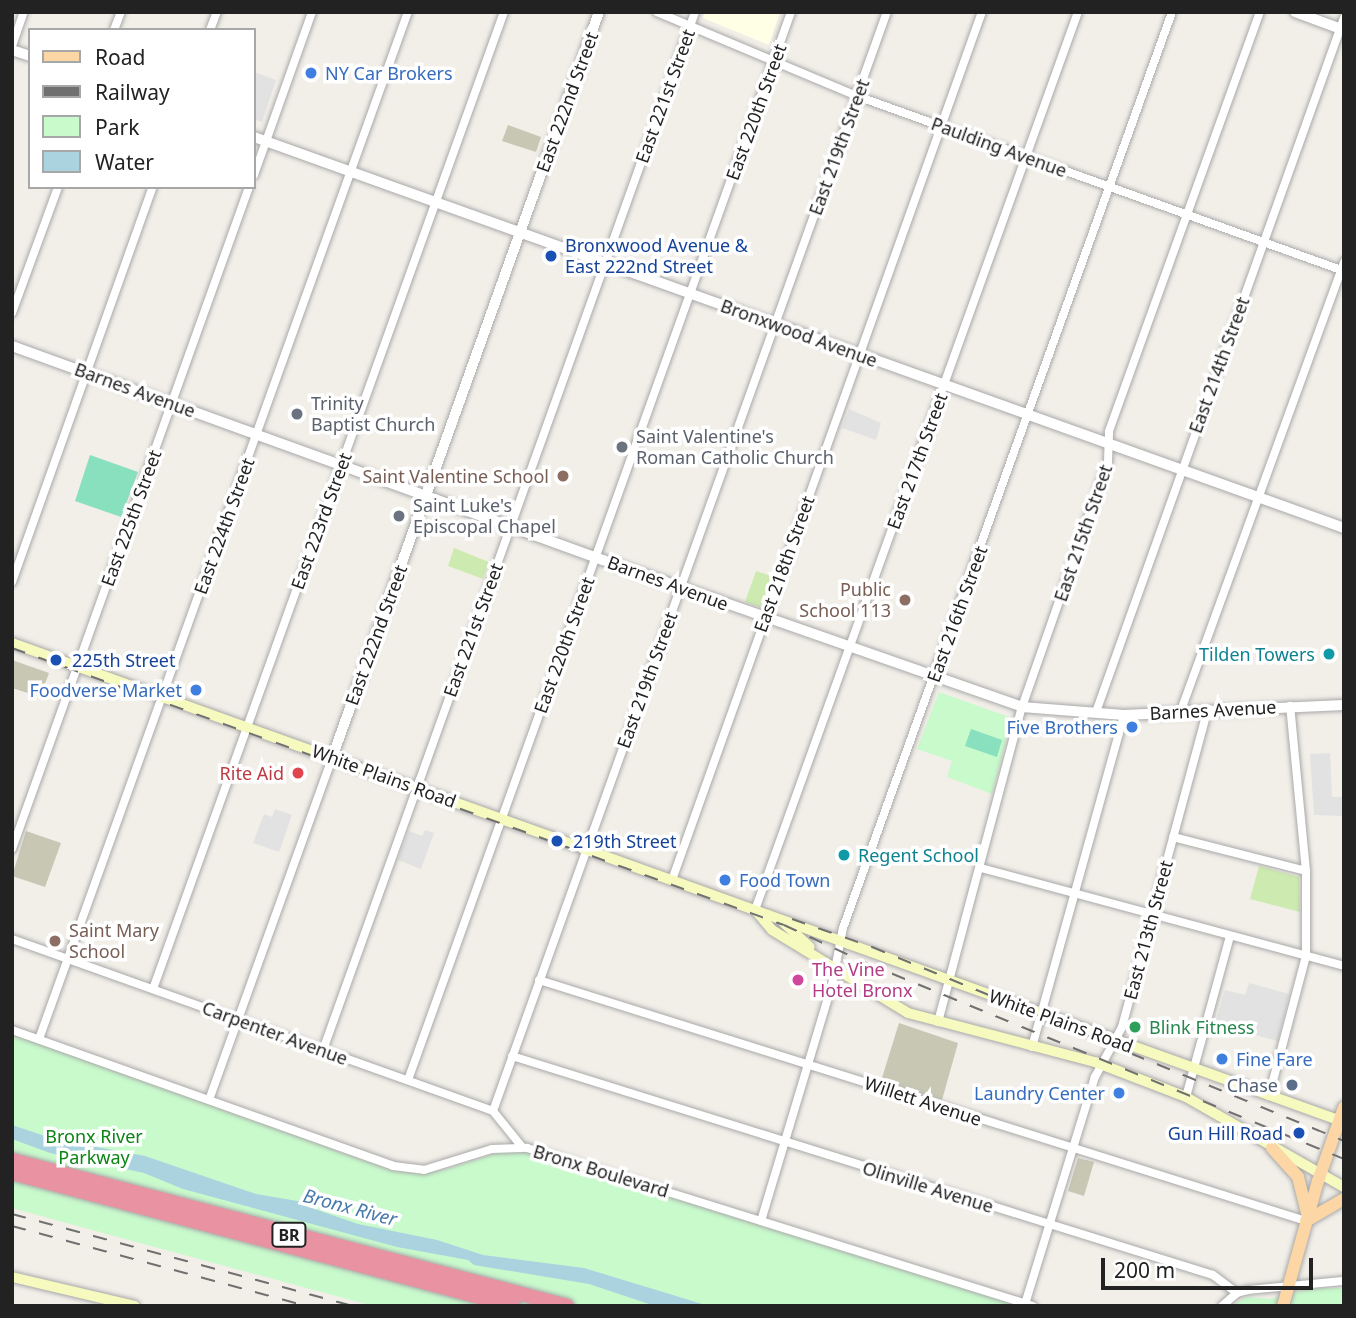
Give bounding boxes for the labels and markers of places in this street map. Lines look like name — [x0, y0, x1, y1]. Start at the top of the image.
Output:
place label: NY Car Brokers — [325, 62, 453, 84]
marker: NY Car Brokers — [303, 65, 319, 81]
place label: Bronxwood Avenue & East 222nd Street — [565, 235, 748, 278]
marker: Bronxwood Avenue & East 222nd Street — [543, 248, 559, 264]
place label: Trinity Baptist Church — [311, 393, 435, 436]
marker: Trinity Baptist Church — [289, 406, 305, 422]
place label: Saint Valentine's Roman Catholic Church — [636, 426, 834, 468]
marker: Saint Valentine's Roman Catholic Church — [614, 439, 630, 455]
place label: Saint Valentine School — [362, 465, 549, 487]
marker: Saint Valentine School — [555, 468, 571, 484]
place label: Saint Luke's Episcopal Chapel — [413, 495, 556, 538]
marker: Saint Luke's Episcopal Chapel — [391, 508, 407, 524]
place label: Public School 113 — [799, 579, 891, 622]
marker: Public School 113 — [897, 592, 913, 608]
place label: Tilden Towers — [1199, 643, 1315, 665]
marker: Tilden Towers — [1321, 646, 1337, 662]
place label: 225th Street — [72, 649, 175, 671]
marker: 225th Street — [46, 650, 66, 670]
place label: Foodverse Market — [30, 679, 182, 701]
marker: Foodverse Market — [188, 682, 204, 698]
place label: Five Brothers — [1007, 716, 1118, 738]
marker: Five Brothers — [1124, 719, 1140, 735]
place label: Rite Aid — [220, 762, 284, 784]
marker: Rite Aid — [290, 765, 306, 781]
place label: 219th Street — [573, 830, 676, 852]
marker: 219th Street — [547, 831, 567, 851]
place label: Regent School — [858, 844, 979, 866]
marker: Regent School — [836, 847, 852, 863]
place label: Food Town — [739, 869, 830, 891]
marker: Food Town — [717, 872, 733, 888]
place label: Saint Mary School — [69, 920, 159, 962]
marker: Saint Mary School — [47, 933, 63, 949]
place label: The Vine Hotel Bronx — [812, 959, 913, 1002]
marker: The Vine Hotel Bronx — [790, 972, 806, 988]
place label: Blink Fitness — [1149, 1016, 1254, 1038]
marker: Blink Fitness — [1127, 1019, 1143, 1035]
place label: Fine Fare — [1236, 1048, 1313, 1070]
marker: Fine Fare — [1214, 1051, 1230, 1067]
place label: Chase — [1227, 1074, 1278, 1096]
marker: Chase — [1284, 1077, 1300, 1093]
place label: Laundry Center — [974, 1082, 1105, 1104]
marker: Laundry Center — [1111, 1085, 1127, 1101]
place label: Gun Hill Road — [1168, 1122, 1283, 1144]
marker: Gun Hill Road — [1289, 1123, 1309, 1143]

